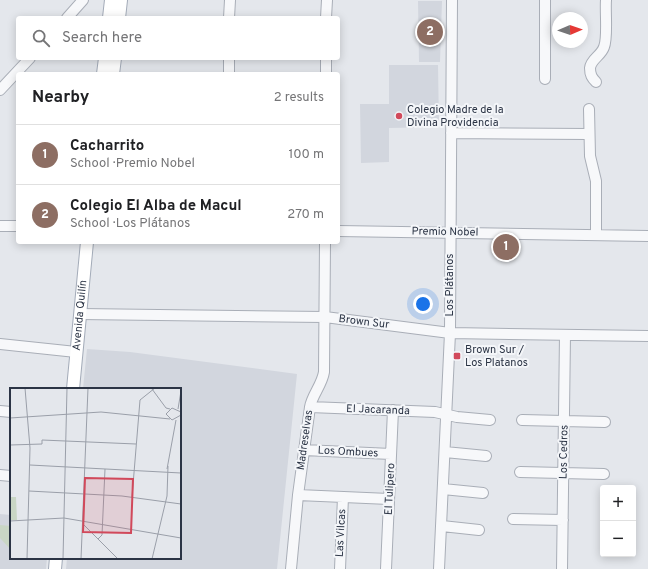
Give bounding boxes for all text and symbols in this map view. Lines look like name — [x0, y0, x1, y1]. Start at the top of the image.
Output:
north arrow — [552, 12, 588, 48]
search box — [16, 16, 340, 60]
pin: 2 — [417, 17, 443, 47]
icon: search — [30, 27, 52, 49]
text: Search here — [62, 29, 142, 48]
text: Nearby — [32, 87, 89, 109]
text: 2 results — [274, 90, 324, 106]
place label: Colegio Madre de la Divina Providencia — [407, 103, 504, 130]
marker: Colegio Madre de la Divina Providencia — [394, 111, 404, 121]
text: Cacharrito — [70, 137, 144, 156]
text: 1 — [42, 147, 48, 163]
text: 100 m — [288, 147, 324, 163]
text: School · Premio Nobel — [70, 156, 195, 172]
text: Colegio El Alba de Macul — [70, 197, 242, 216]
text: 2 — [41, 207, 49, 223]
text: 270 m — [287, 207, 324, 223]
text: School · Los Plátanos — [70, 216, 190, 232]
street label: Premio Nobel — [411, 224, 479, 240]
pin: 1 — [493, 232, 519, 262]
street label: Los Plátanos — [443, 253, 457, 317]
street label: Avenida Quilín — [70, 279, 90, 351]
your location — [413, 294, 433, 314]
street label: Brown Sur — [338, 312, 391, 332]
place label: Brown Sur / Los Platanos — [465, 343, 528, 370]
marker: Brown Sur / Los Platanos — [452, 351, 462, 361]
inset map — [10, 388, 181, 559]
street label: El Jacaranda — [346, 402, 410, 418]
street label: Madreselvas — [294, 409, 316, 471]
street label: Los Cedros — [557, 425, 571, 479]
street label: Los Ombues — [317, 443, 379, 461]
street label: El Tulipero — [382, 463, 398, 515]
map controls — [600, 485, 636, 557]
button: + — [600, 485, 636, 521]
street label: Las Vilcas — [333, 508, 349, 558]
button: − — [600, 521, 636, 557]

